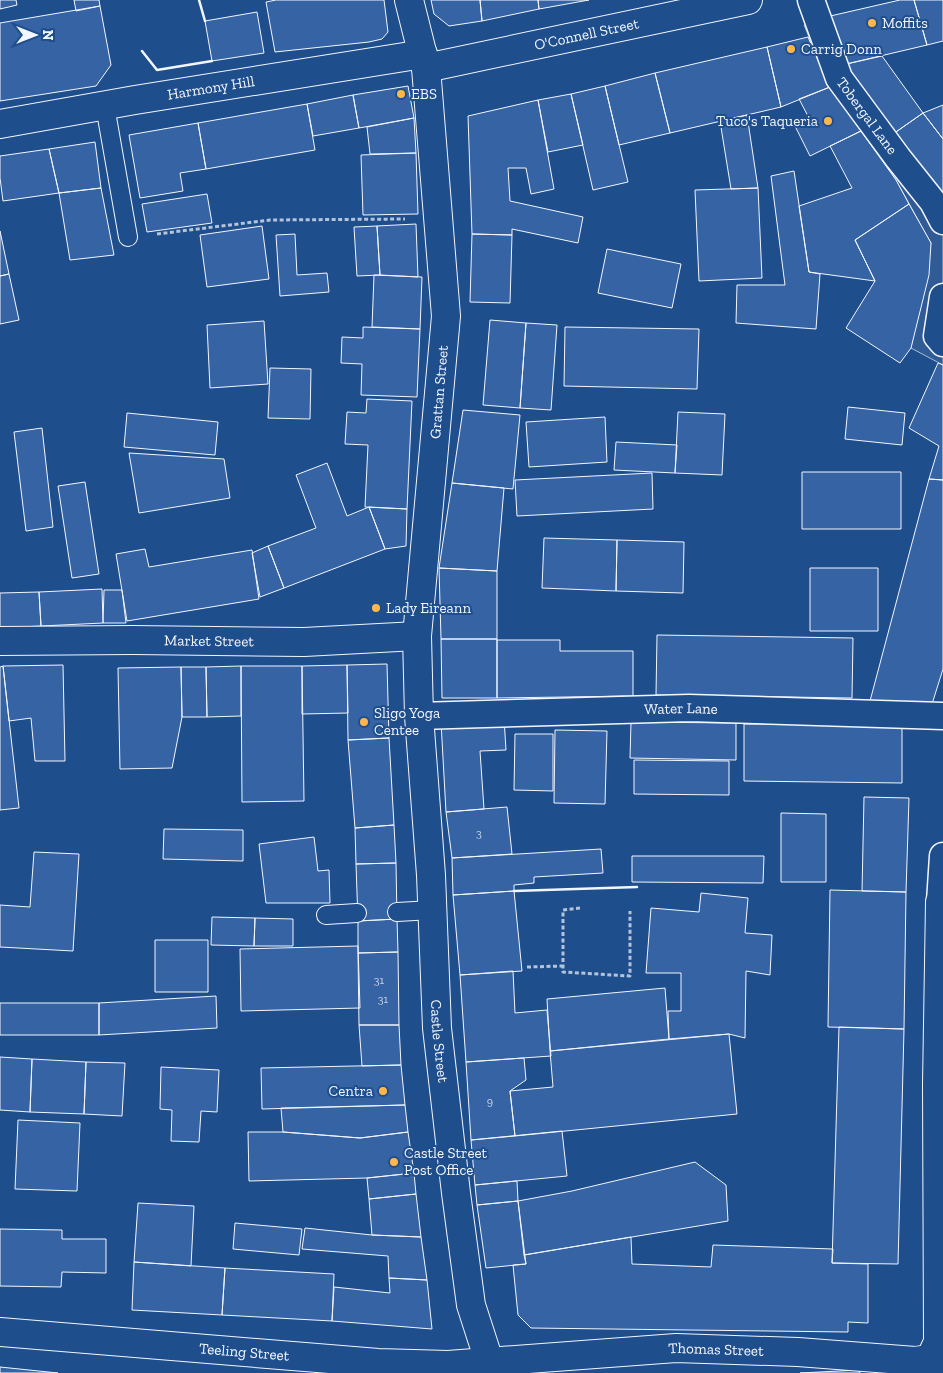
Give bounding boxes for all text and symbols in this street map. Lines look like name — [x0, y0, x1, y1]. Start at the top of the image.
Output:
north arrow — [10, 10, 60, 60]
street label: O'Connell Street — [533, 14, 641, 54]
place label: Moffits — [882, 14, 928, 32]
marker: Moffits — [866, 17, 878, 29]
text: N — [39, 30, 56, 41]
place label: Carrig Donn — [801, 40, 882, 58]
marker: Carrig Donn — [785, 43, 797, 55]
street label: Harmony Hill — [166, 72, 256, 104]
street label: Tobergal Lane — [833, 74, 901, 158]
place label: EBS — [411, 85, 437, 103]
marker: EBS — [395, 88, 407, 100]
place label: Tuco's Taqueria — [716, 112, 818, 130]
marker: Tuco's Taqueria — [822, 115, 834, 127]
street label: Grattan Street — [426, 344, 452, 440]
place label: Lady Eireann — [386, 599, 471, 617]
marker: Lady Eireann — [370, 602, 382, 614]
street label: Market Street — [164, 631, 254, 650]
street label: Water Lane — [644, 699, 718, 718]
place label: Sligo Yoga Centee — [374, 704, 440, 739]
marker: Sligo Yoga Centee — [358, 716, 370, 728]
house number: 3 — [476, 826, 482, 840]
house number: 31 — [374, 973, 385, 987]
house number: 31 — [378, 992, 389, 1006]
street label: Castle Street — [427, 999, 452, 1084]
place label: Centra — [329, 1082, 373, 1100]
marker: Centra — [377, 1085, 389, 1097]
house number: 9 — [487, 1094, 493, 1108]
place label: Castle Street Post Office — [404, 1144, 487, 1179]
marker: Castle Street Post Office — [388, 1156, 400, 1168]
street label: Teeling Street — [198, 1339, 290, 1365]
street label: Thomas Street — [668, 1339, 764, 1360]

